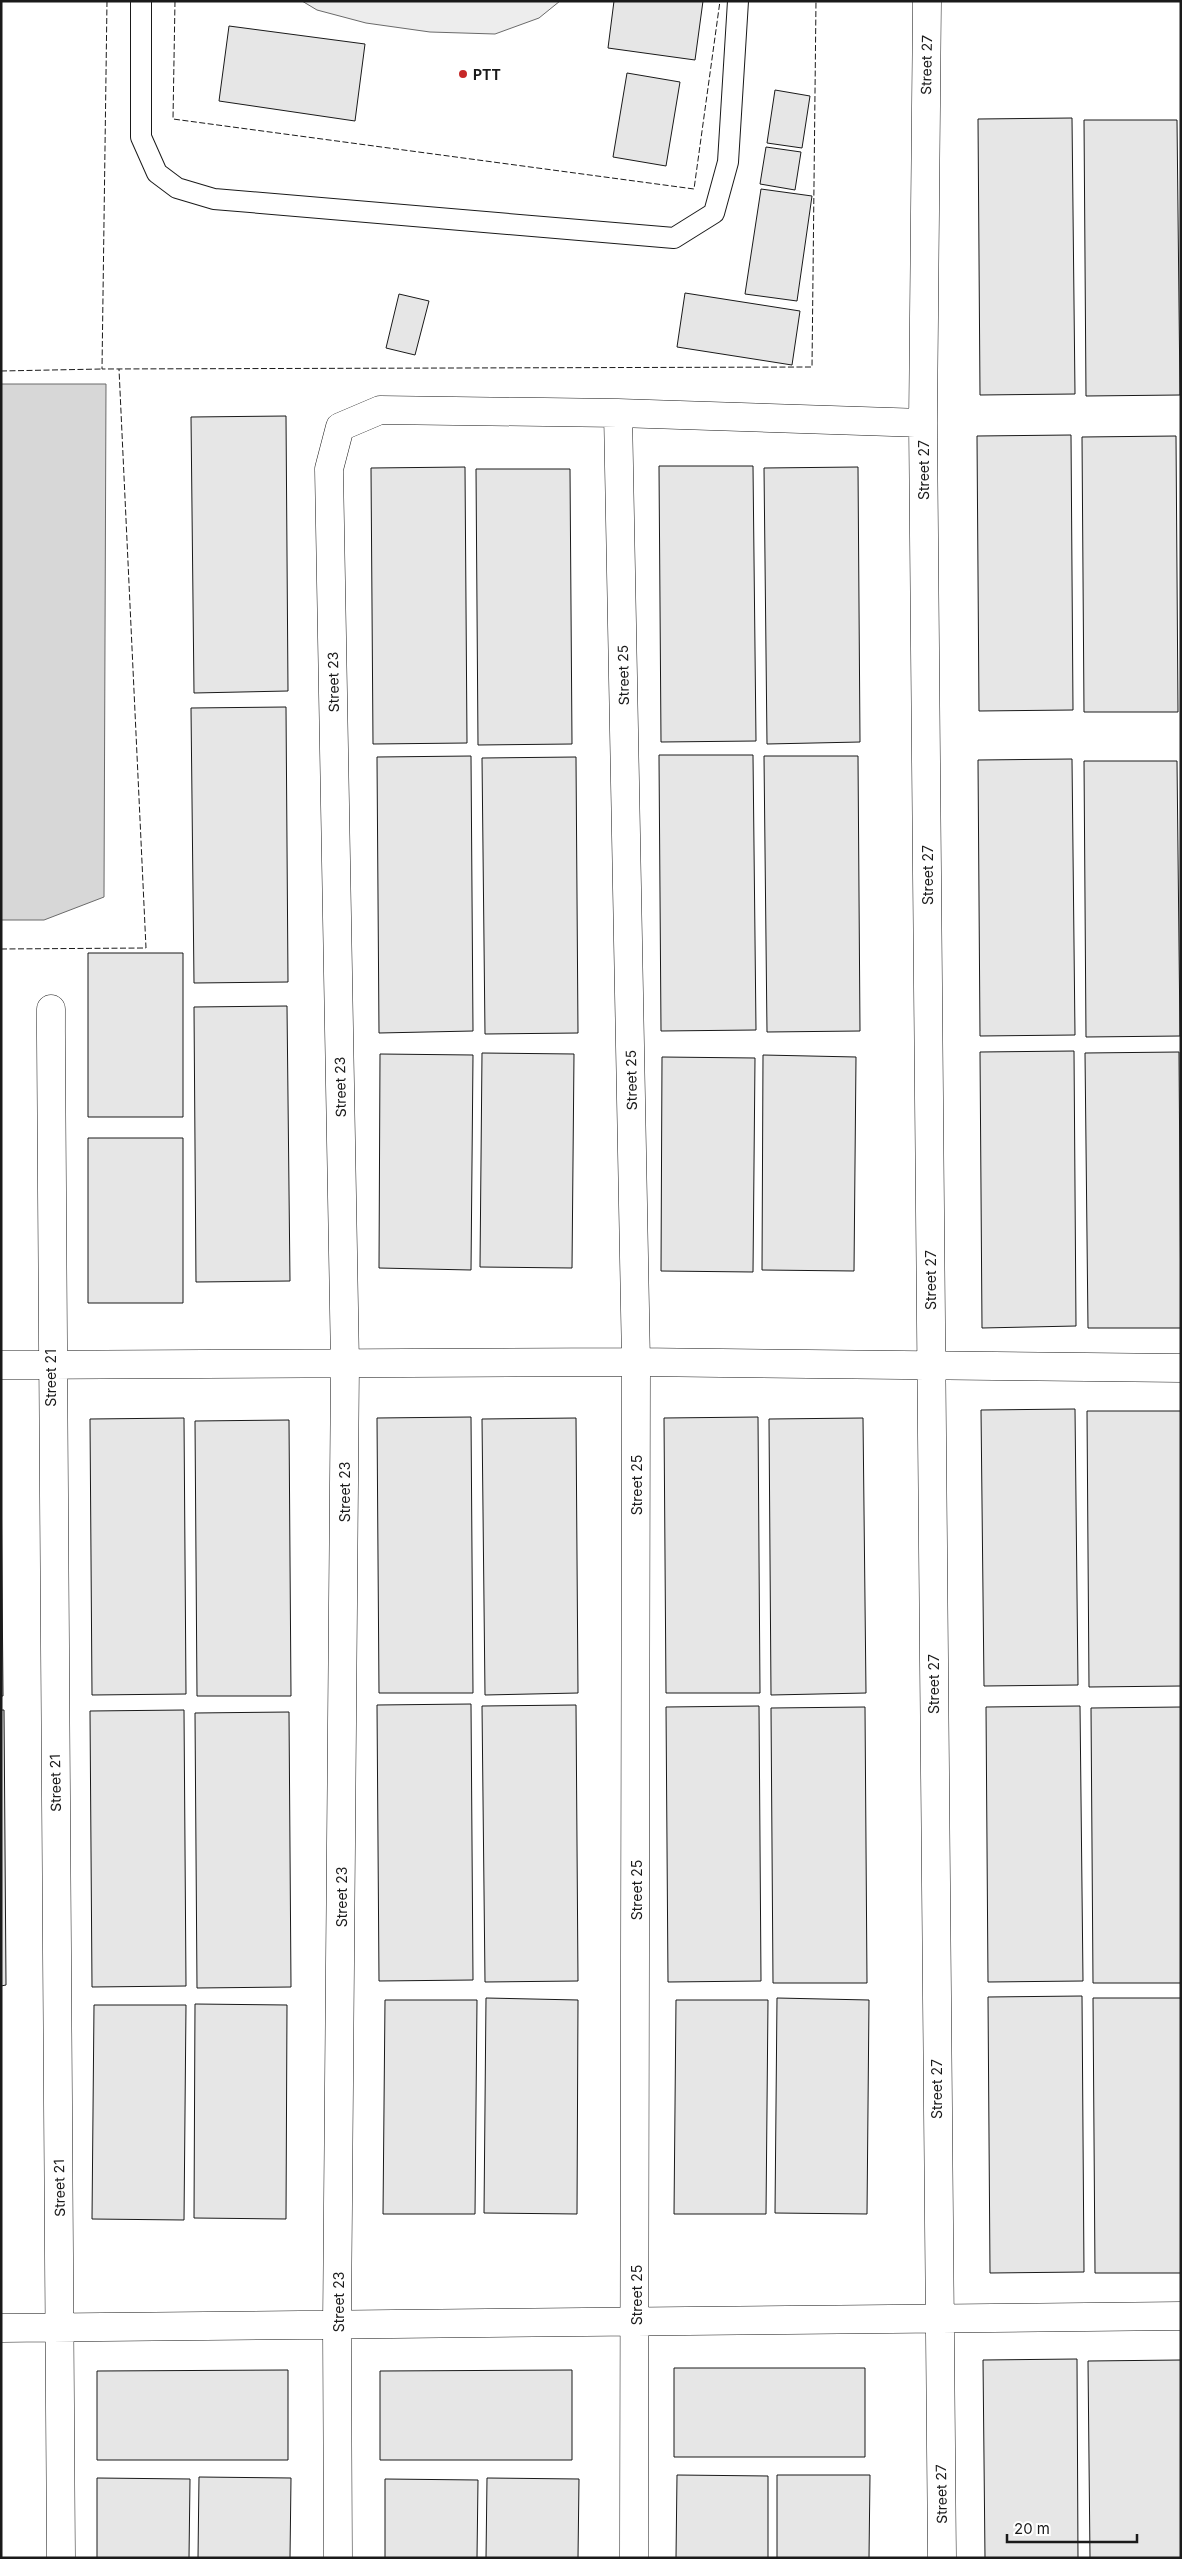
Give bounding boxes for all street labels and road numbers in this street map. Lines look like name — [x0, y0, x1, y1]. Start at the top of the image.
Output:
street label: Street 27 — [917, 35, 935, 95]
street label: Street 27 — [915, 440, 932, 500]
street label: Street 25 — [614, 645, 632, 705]
street label: Street 23 — [324, 652, 342, 712]
street label: Street 27 — [919, 845, 936, 905]
street label: Street 25 — [622, 1050, 640, 1110]
street label: Street 23 — [331, 1057, 349, 1117]
street label: Street 27 — [922, 1250, 939, 1310]
street label: Street 21 — [42, 1349, 59, 1407]
street label: Street 25 — [628, 1455, 645, 1515]
street label: Street 23 — [336, 1462, 353, 1522]
street label: Street 27 — [925, 1654, 942, 1714]
street label: Street 21 — [46, 1754, 64, 1812]
street label: Street 25 — [628, 1860, 645, 1920]
street label: Street 23 — [333, 1867, 350, 1927]
street label: Street 27 — [928, 2059, 945, 2119]
street label: Street 21 — [50, 2159, 68, 2217]
street label: Street 25 — [628, 2265, 645, 2325]
street label: Street 23 — [330, 2272, 347, 2332]
street label: Street 27 — [932, 2464, 950, 2524]

